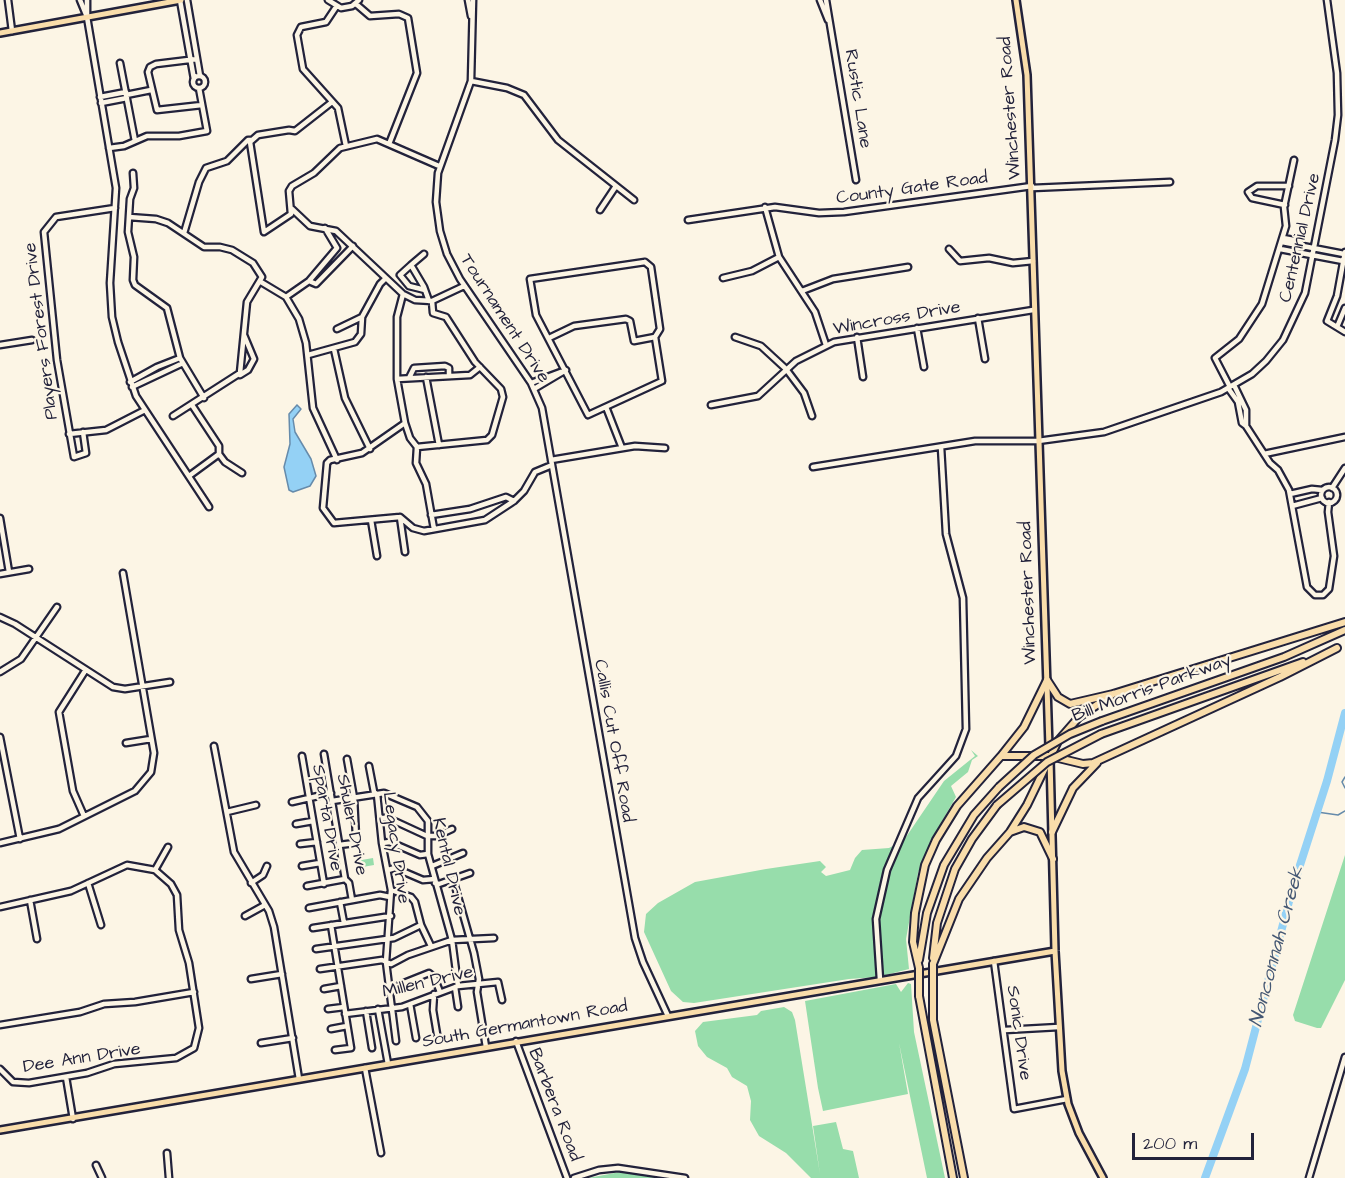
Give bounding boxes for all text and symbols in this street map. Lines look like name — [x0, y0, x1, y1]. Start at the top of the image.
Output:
street label: Winchester Road — [995, 36, 1027, 180]
street label: Rustic Lane — [839, 48, 875, 150]
street label: County Gate Road — [835, 168, 989, 210]
street label: Centennial Drive — [1276, 171, 1326, 305]
street label: Players Forest Drive — [20, 241, 64, 421]
street label: Tournament Drive — [454, 251, 554, 387]
street label: Wincross Drive — [832, 297, 962, 341]
street label: Winchester Road — [1016, 521, 1042, 665]
street label: Bill Morris Parkway — [1070, 650, 1234, 728]
street label: Callis Cut Off Road — [588, 658, 638, 824]
street label: Sparta Drive — [306, 763, 346, 873]
street label: Shuler Drive — [331, 773, 371, 877]
street label: Legacy Drive — [376, 791, 414, 905]
street label: Kental Drive — [426, 816, 470, 918]
water label: Nonconnah Creek — [1245, 864, 1311, 1030]
street label: Millen Drive — [380, 962, 476, 1004]
street label: Sonic Drive — [1001, 984, 1035, 1082]
street label: South Germantown Road — [421, 996, 629, 1054]
street label: Dee Ann Drive — [22, 1039, 142, 1079]
street label: Barbera Road — [523, 1045, 585, 1165]
scale bar — [1135, 1121, 1256, 1159]
text: 200 m — [1143, 1131, 1197, 1156]

